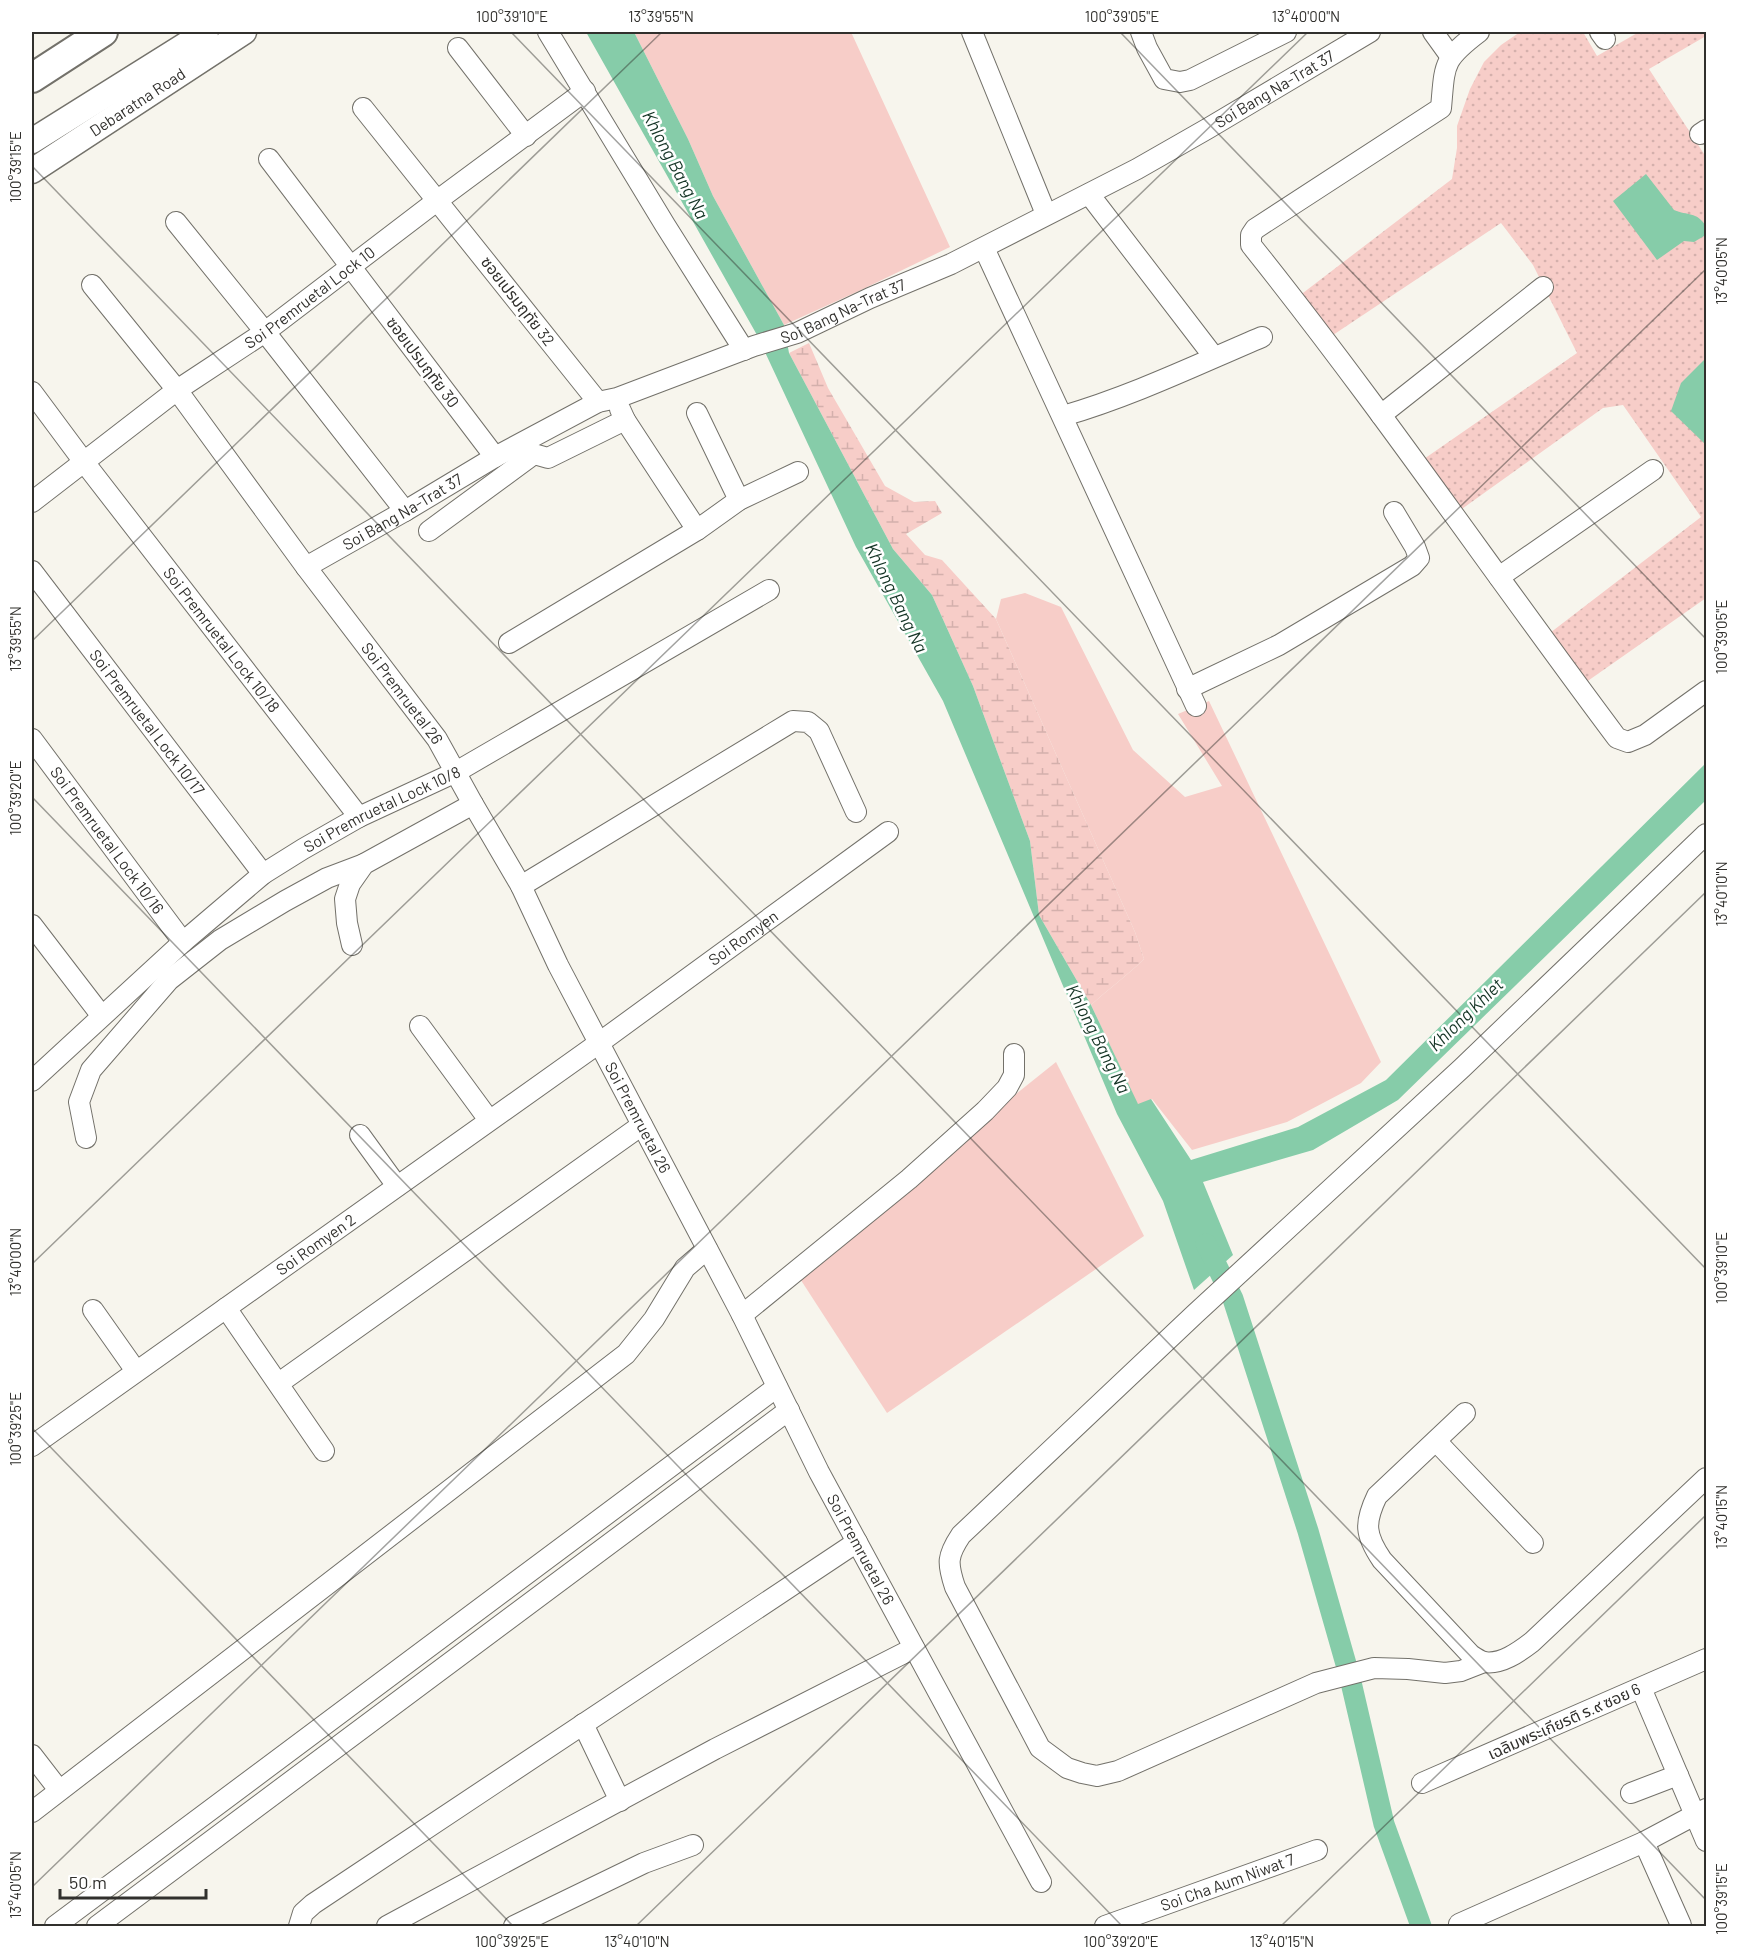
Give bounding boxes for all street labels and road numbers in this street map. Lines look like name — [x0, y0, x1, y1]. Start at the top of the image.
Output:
street label: Soi Bang Na-Trat 37 — [1211, 45, 1338, 131]
street label: Debaratna Road — [86, 63, 189, 140]
street label: Soi Premruetal Lock 10 — [241, 242, 378, 352]
street label: ซอยเปรมฤทัย 32 — [478, 252, 559, 349]
street label: Soi Bang Na-Trat 37 — [778, 274, 908, 347]
street label: ซอยเปรมฤทัย 30 — [383, 313, 464, 411]
street label: Soi Bang Na-Trat 37 — [339, 469, 466, 554]
street label: Soi Premruetal Lock 10/18 — [160, 563, 284, 716]
street label: Soi Premruetal 26 — [358, 638, 448, 747]
street label: Soi Premruetal Lock 10/17 — [86, 645, 209, 799]
street label: Soi Premruetal Lock 10/8 — [300, 761, 463, 856]
street label: Soi Premruetal Lock 10/16 — [47, 763, 168, 917]
street label: Soi Romyen — [704, 906, 781, 969]
street label: Soi Premruetal 26 — [602, 1058, 676, 1176]
street label: Soi Romyen 2 — [272, 1209, 359, 1279]
street label: Soi Premruetal 26 — [824, 1490, 899, 1608]
street label: เฉลิมพระเกียรติ ร.๙ ซอย 6 — [1485, 1678, 1643, 1763]
street label: Soi Cha Aum Niwat 7 — [1158, 1849, 1297, 1914]

